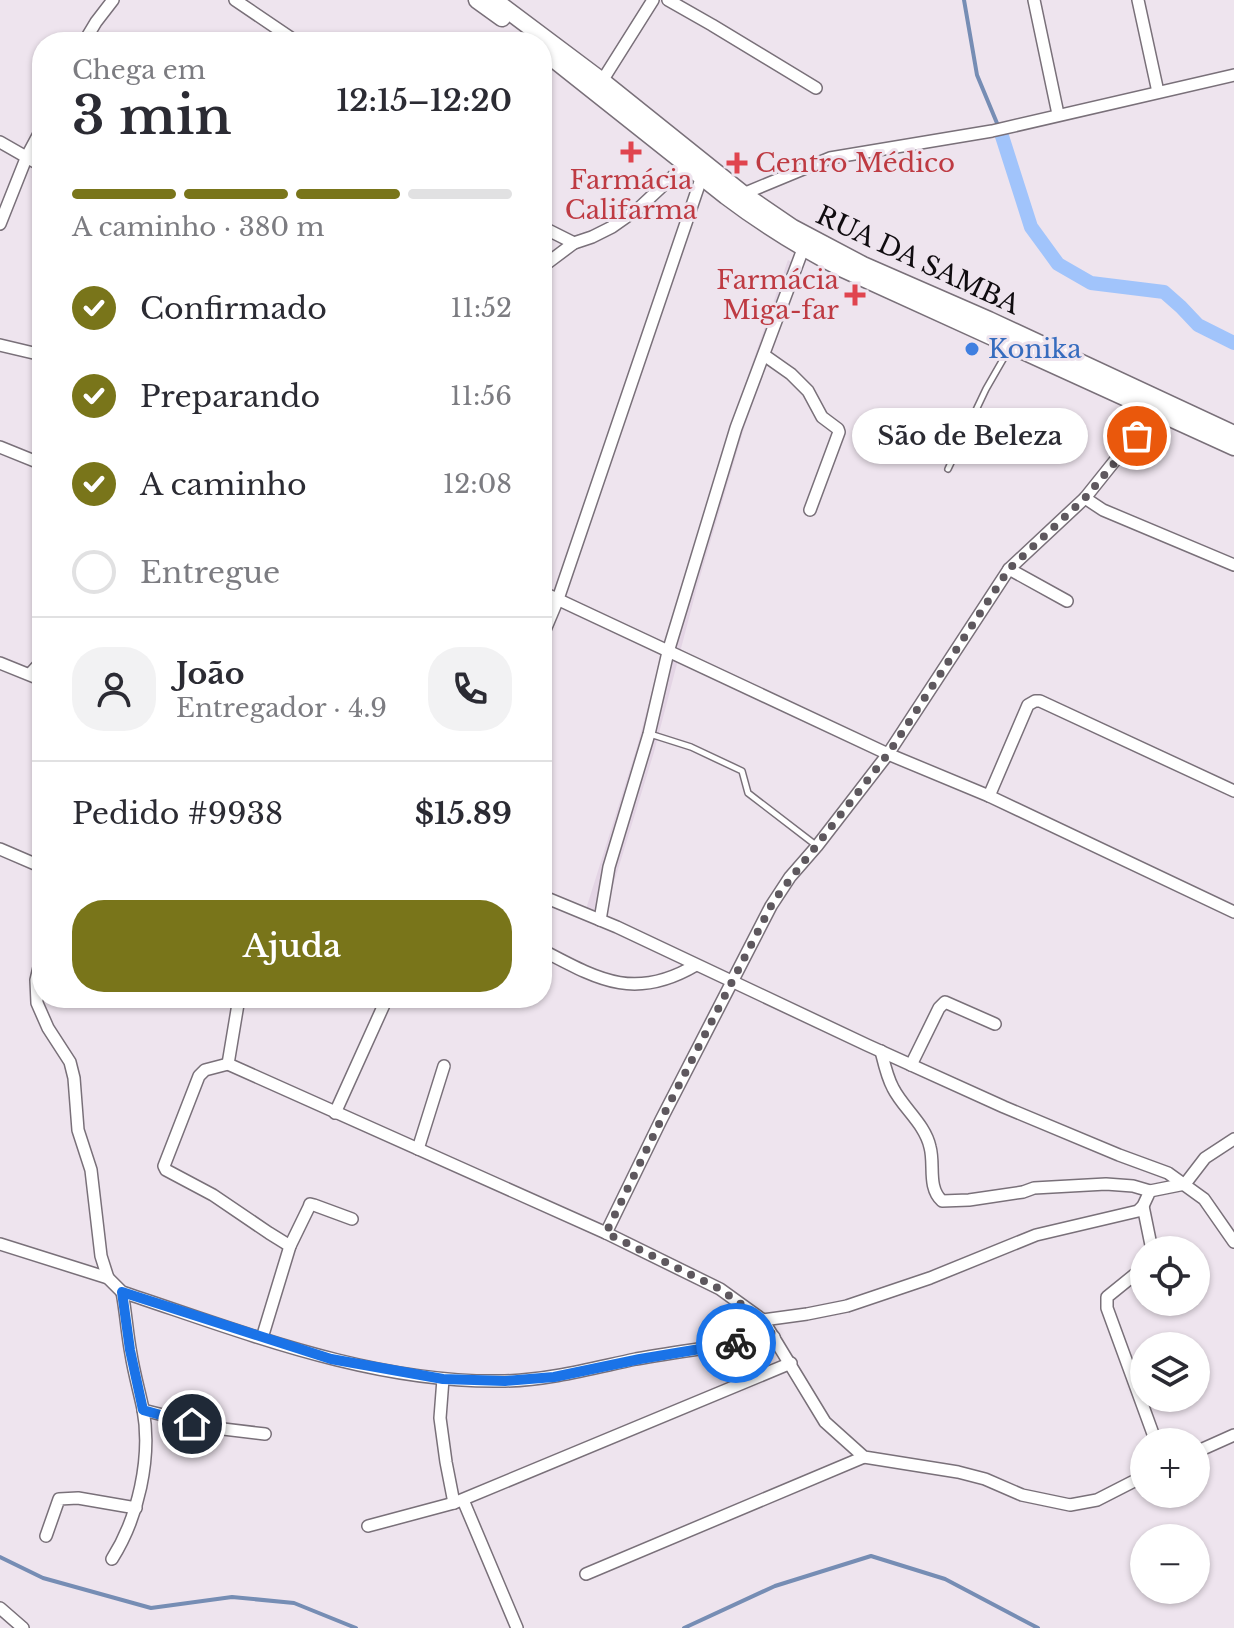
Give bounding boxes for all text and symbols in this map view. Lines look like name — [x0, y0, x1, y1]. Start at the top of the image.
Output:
text: Chega em — [72, 54, 206, 86]
text: 12:15–12:20 — [336, 82, 512, 119]
text: 3 min — [72, 84, 232, 148]
marker: Farmácia Califarma — [622, 143, 640, 161]
place label: Centro Médico — [755, 147, 955, 179]
marker: Centro Médico — [726, 152, 748, 174]
place label: Farmácia Califarma — [565, 164, 698, 226]
street label: RUA DA SAMBA — [811, 199, 1026, 322]
text: A caminho · 380 m — [72, 211, 324, 243]
place label: Farmácia Miga-far — [716, 264, 840, 326]
icon: check — [72, 286, 116, 330]
marker: Farmácia Miga-far — [846, 286, 864, 304]
text: Confirmado — [140, 290, 327, 327]
text: 11:52 — [451, 292, 512, 324]
place label: Konika — [988, 333, 1082, 365]
marker: Konika — [963, 340, 981, 358]
icon: check — [72, 374, 116, 418]
text: Preparando — [140, 378, 320, 415]
text: 11:56 — [450, 380, 512, 412]
pin — [1103, 402, 1171, 470]
callout: São de Beleza — [853, 408, 1089, 464]
icon: bag — [1115, 414, 1159, 458]
text: São de Beleza — [877, 420, 1063, 452]
icon: check — [72, 462, 116, 506]
text: A caminho — [140, 466, 307, 503]
text: 12:08 — [443, 468, 512, 500]
text: Entregue — [140, 554, 280, 591]
button: person — [72, 647, 156, 731]
button: phone — [428, 647, 512, 731]
text: João — [176, 655, 244, 692]
text: Entregador · 4.9 — [176, 692, 387, 724]
text: Pedido #9938 — [72, 795, 283, 832]
text: $15.89 — [415, 795, 512, 832]
button: Ajuda — [72, 900, 512, 992]
map controls — [1130, 1236, 1210, 1604]
button: locate — [1130, 1236, 1210, 1316]
courier — [696, 1303, 776, 1383]
icon: bike — [714, 1321, 758, 1365]
button: layers — [1130, 1332, 1210, 1412]
pin — [158, 1390, 226, 1458]
icon: home — [170, 1402, 214, 1446]
button: + — [1130, 1428, 1210, 1508]
button: − — [1130, 1524, 1210, 1604]

